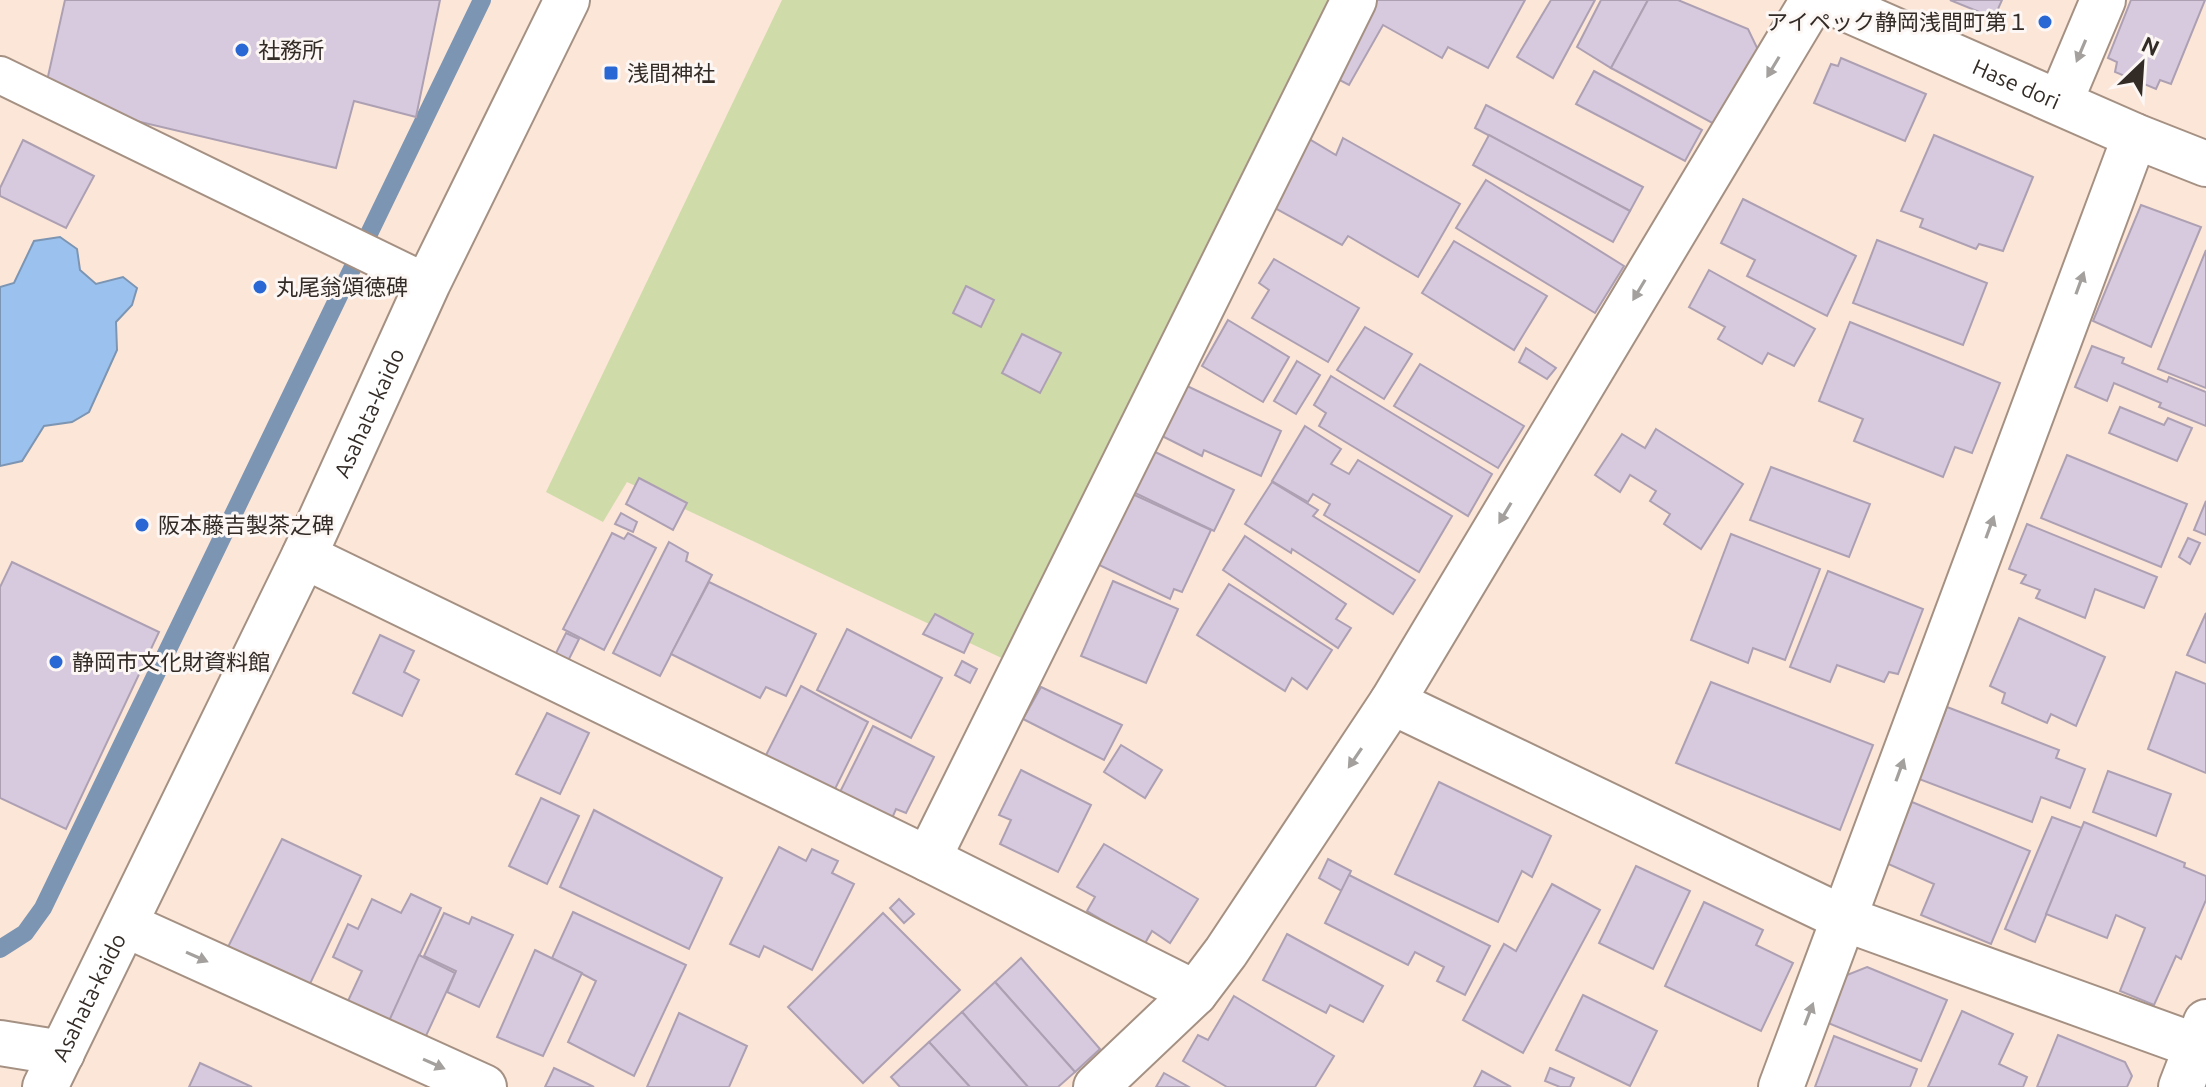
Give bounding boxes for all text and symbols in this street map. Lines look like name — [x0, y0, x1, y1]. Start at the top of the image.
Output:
place label: アイペック静岡浅間町第１ — [1766, 9, 2029, 34]
marker: アイペック静岡浅間町第１ — [2036, 13, 2054, 31]
north arrow — [2102, 24, 2182, 104]
text: N — [2138, 31, 2163, 60]
place label: 社務所 — [258, 37, 324, 62]
one-way arrow — [2075, 39, 2088, 63]
marker: 社務所 — [233, 41, 251, 59]
street label: Hase dori — [1969, 53, 2064, 113]
one-way arrow — [1766, 56, 1780, 78]
place label: 浅間神社 — [627, 60, 715, 85]
marker: 浅間神社 — [602, 64, 620, 82]
one-way arrow — [2074, 271, 2087, 295]
place label: 丸尾翁頌徳碑 — [276, 274, 408, 299]
marker: 丸尾翁頌徳碑 — [251, 278, 269, 296]
one-way arrow — [1632, 279, 1646, 301]
street label: Asahata-kaido — [328, 344, 409, 481]
one-way arrow — [1499, 502, 1513, 524]
place label: 阪本藤吉製茶之碑 — [158, 512, 334, 537]
one-way arrow — [1984, 515, 1997, 539]
marker: 阪本藤吉製茶之碑 — [133, 516, 151, 534]
place label: 静岡市文化財資料館 — [72, 649, 270, 674]
marker: 静岡市文化財資料館 — [47, 653, 65, 671]
one-way arrow — [1348, 747, 1362, 769]
one-way arrow — [1894, 758, 1907, 782]
street label: Asahata-kaido — [47, 929, 130, 1065]
one-way arrow — [185, 950, 209, 964]
one-way arrow — [1803, 1002, 1816, 1026]
one-way arrow — [422, 1057, 445, 1071]

